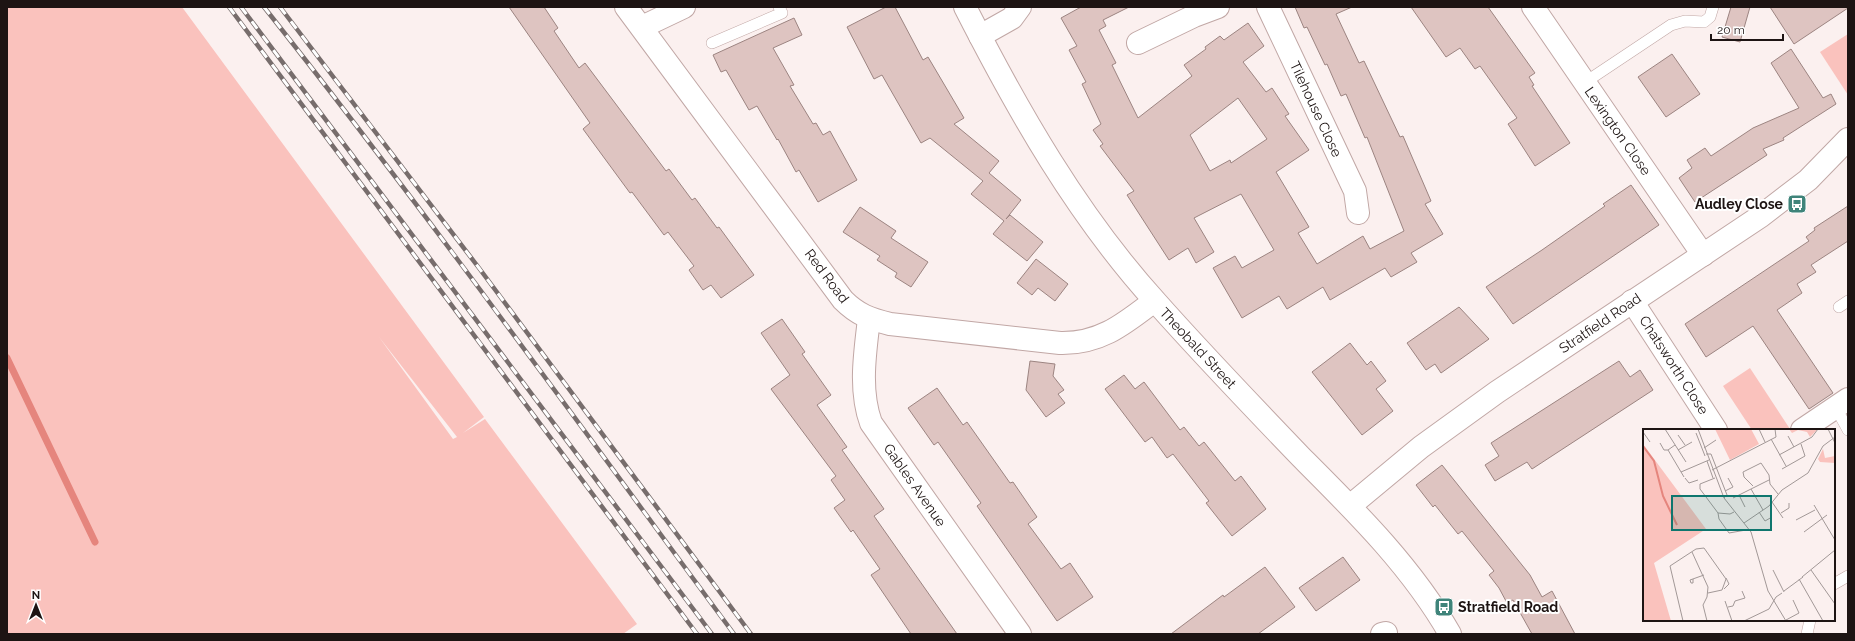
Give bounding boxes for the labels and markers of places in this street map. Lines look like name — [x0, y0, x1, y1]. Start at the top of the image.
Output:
bus stop icon: Audley Close — [1786, 193, 1808, 215]
place label: Audley Close — [1695, 196, 1784, 212]
bus stop icon: Stratfield Road — [1433, 596, 1455, 618]
place label: Stratfield Road — [1458, 599, 1558, 615]

